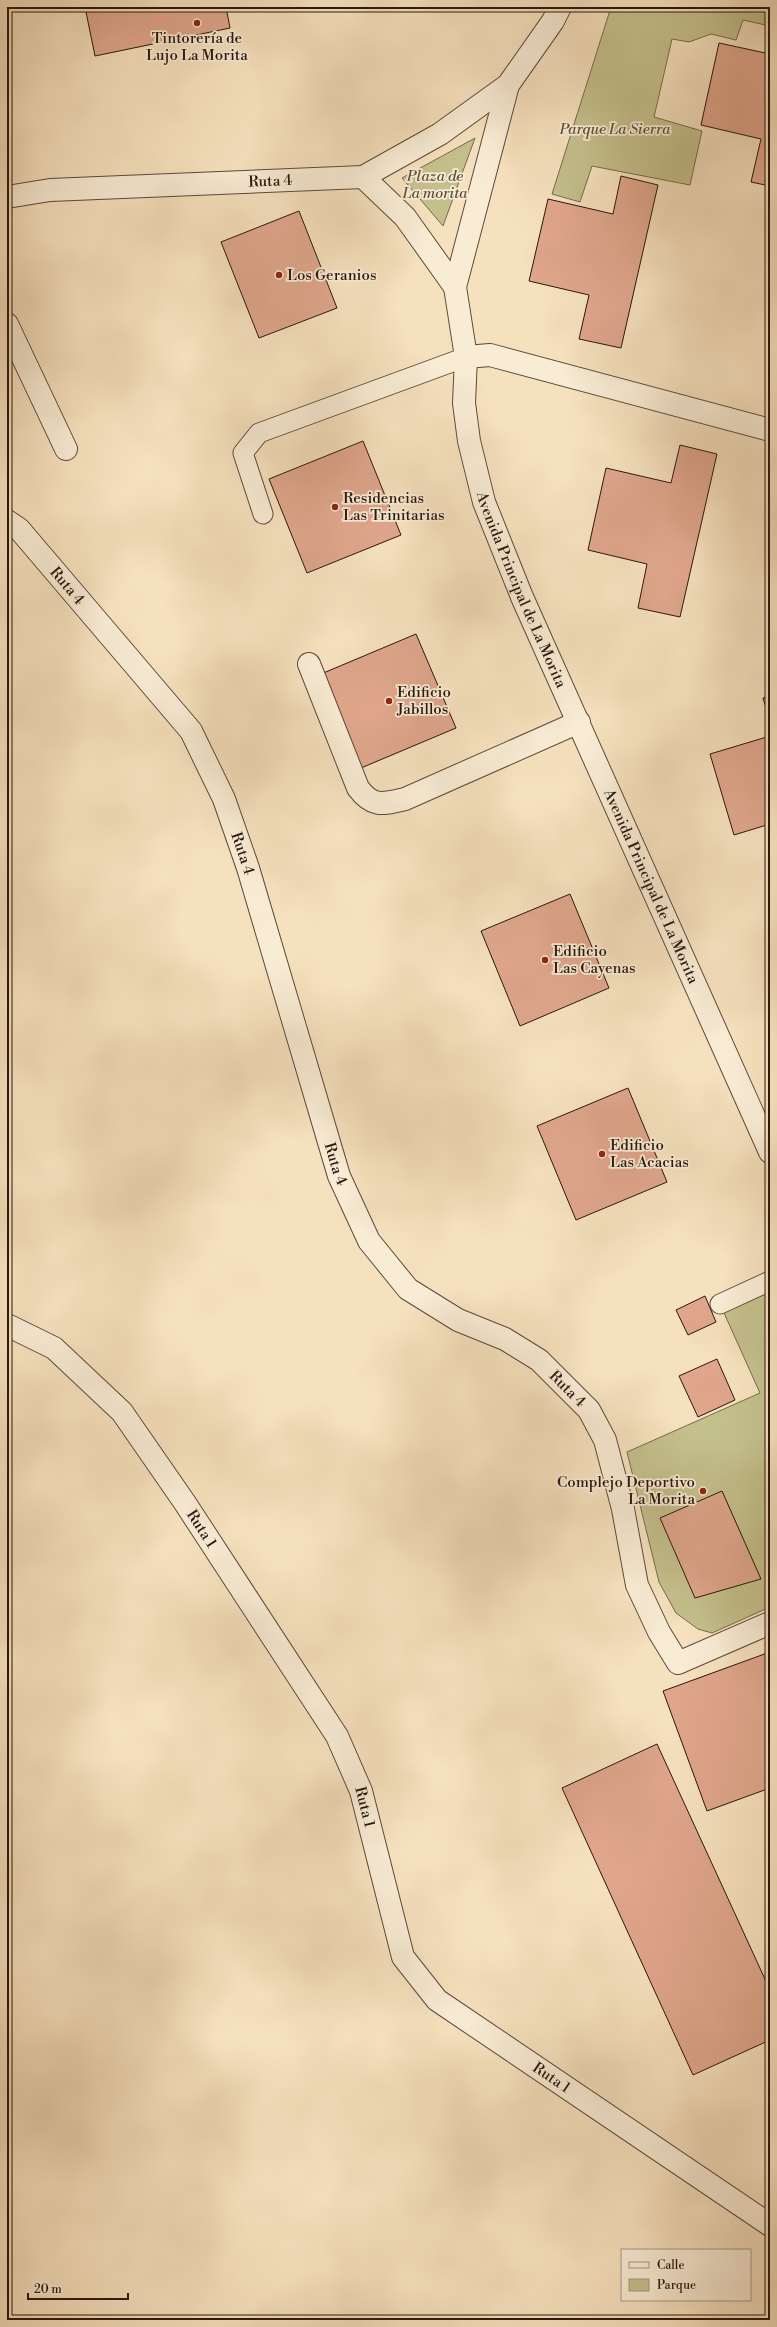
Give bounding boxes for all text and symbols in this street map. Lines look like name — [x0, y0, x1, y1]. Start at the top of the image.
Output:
marker: Tintorería de Lujo La Morita — [192, 18, 202, 28]
place label: Tintorería de Lujo La Morita — [146, 29, 248, 65]
park label: Parque La Sierra — [559, 120, 671, 139]
park label: Plaza de La morita — [402, 167, 468, 203]
street label: Ruta 4 — [248, 170, 293, 191]
place label: Los Geranios — [287, 266, 377, 285]
marker: Los Geranios — [274, 270, 284, 280]
place label: Residencias Las Trinitarias — [343, 489, 445, 525]
street label: Avenida Principal de La Morita — [472, 489, 571, 691]
marker: Residencias Las Trinitarias — [330, 502, 340, 512]
street label: Ruta 4 — [46, 563, 89, 609]
place label: Edificio Jabillos — [396, 683, 451, 719]
marker: Edificio Jabillos — [384, 696, 394, 706]
street label: Avenida Principal de La Morita — [599, 785, 703, 987]
street label: Ruta 4 — [227, 830, 259, 877]
place label: Edificio Las Cayenas — [553, 942, 636, 978]
marker: Edificio Las Cayenas — [540, 955, 550, 965]
place label: Edificio Las Acacias — [610, 1136, 689, 1172]
street label: Ruta 4 — [320, 1140, 352, 1189]
marker: Edificio Las Acacias — [597, 1149, 607, 1159]
street label: Ruta 4 — [545, 1366, 590, 1411]
place label: Complejo Deportivo La Morita — [557, 1473, 695, 1509]
marker: Complejo Deportivo La Morita — [698, 1486, 708, 1496]
street label: Ruta 1 — [182, 1506, 221, 1552]
street label: Ruta 1 — [351, 1784, 379, 1830]
street label: Ruta 1 — [529, 2058, 575, 2097]
legend — [621, 2249, 751, 2301]
text: Calle — [657, 2258, 684, 2273]
scale bar — [28, 2275, 128, 2301]
text: Parque — [657, 2278, 696, 2293]
text: 20 m — [34, 2282, 62, 2297]

